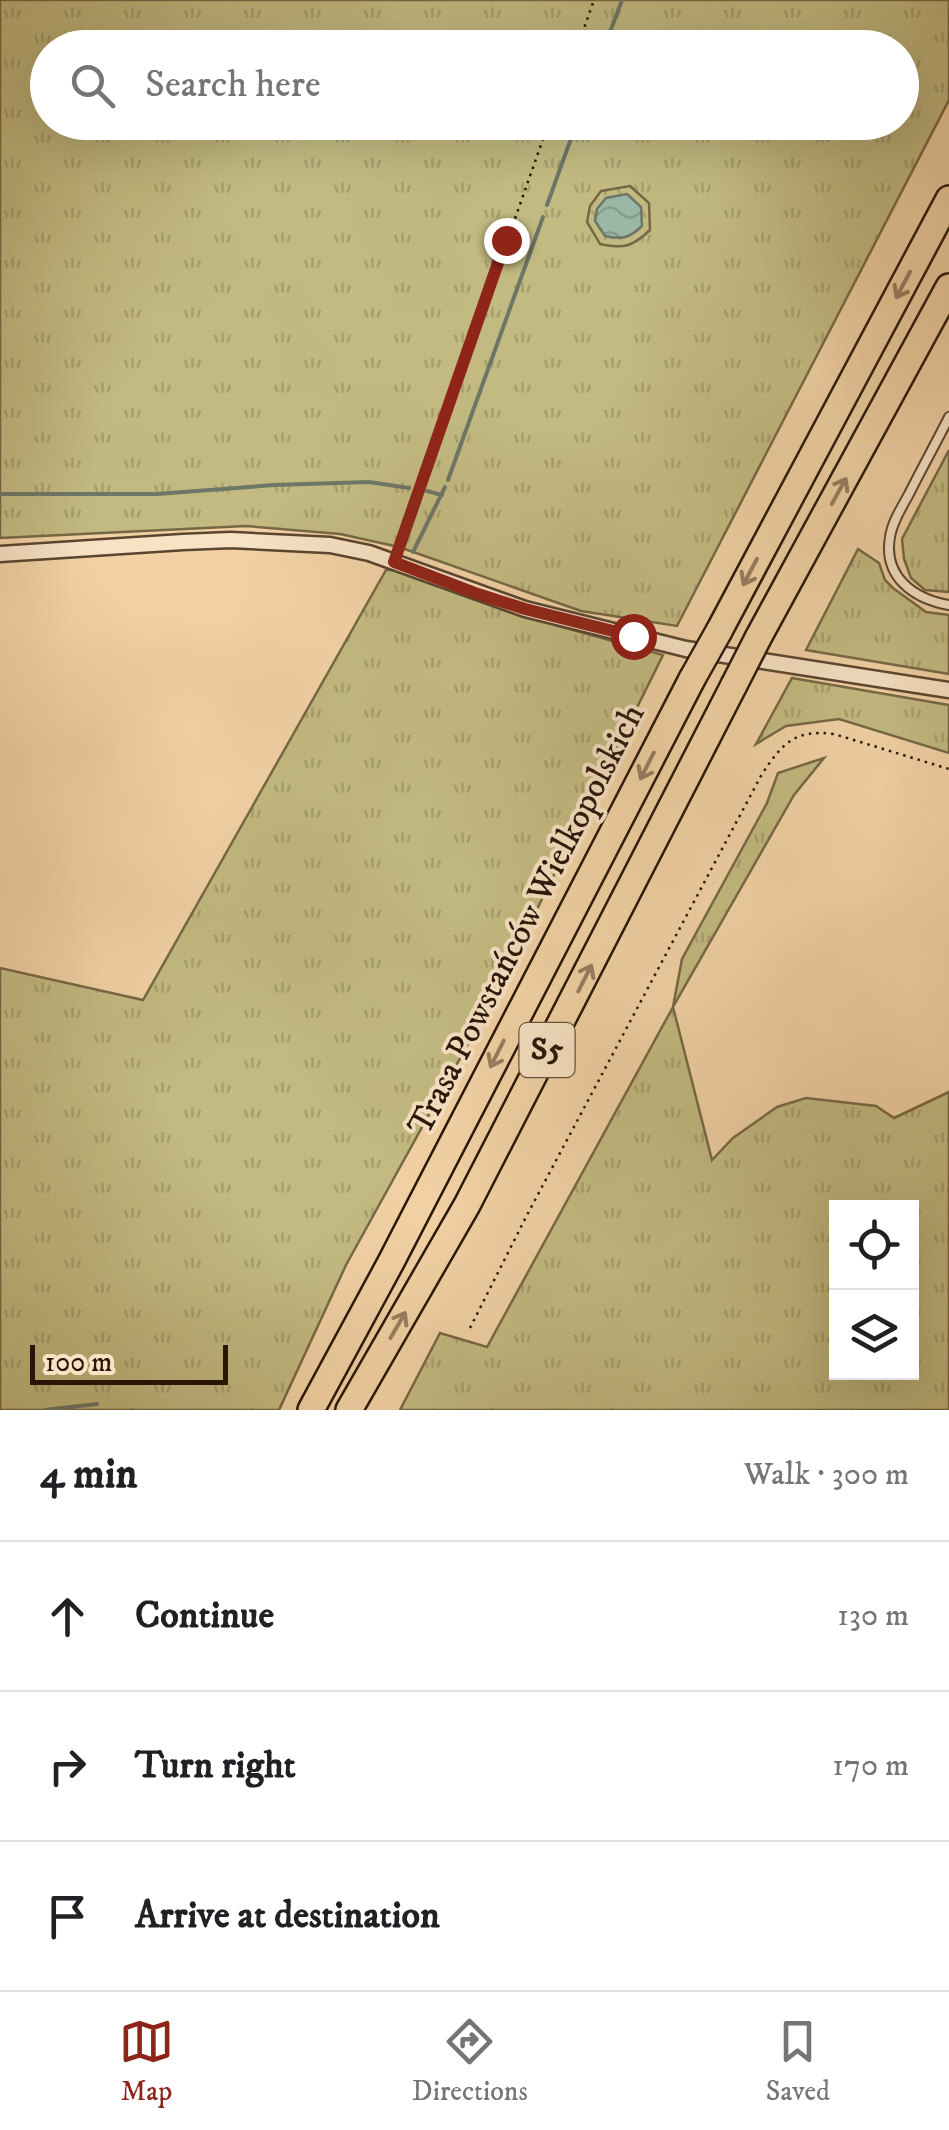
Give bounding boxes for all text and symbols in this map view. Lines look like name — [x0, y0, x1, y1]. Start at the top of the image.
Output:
search box — [30, 30, 919, 140]
icon: search — [65, 58, 120, 113]
text: Search here — [145, 61, 321, 109]
route end — [484, 218, 530, 264]
one-way arrow — [892, 269, 912, 299]
one-way arrow — [829, 477, 849, 507]
one-way arrow — [740, 556, 759, 586]
route start — [611, 614, 657, 660]
street label: Trasa Powstańców Wielkopolskich — [399, 697, 655, 1143]
one-way arrow — [637, 750, 656, 780]
one-way arrow — [576, 963, 595, 993]
road number: S5 — [520, 1023, 574, 1077]
one-way arrow — [487, 1039, 506, 1069]
map controls — [829, 1200, 919, 1380]
button: locate — [829, 1200, 919, 1290]
button: layers — [829, 1290, 919, 1380]
one-way arrow — [388, 1311, 408, 1341]
scale bar — [30, 1340, 228, 1384]
text: 100 m — [45, 1345, 112, 1380]
text: 4 min — [40, 1449, 138, 1501]
text: Walk · 300 m — [744, 1455, 909, 1495]
icon: ahead — [40, 1589, 95, 1644]
text: Continue — [135, 1592, 274, 1640]
text: 130 m — [837, 1596, 909, 1636]
icon: right — [40, 1739, 95, 1794]
text: Turn right — [135, 1742, 296, 1790]
text: 170 m — [832, 1746, 909, 1786]
icon: arrive — [40, 1889, 95, 1944]
text: Arrive at destination — [135, 1892, 440, 1940]
tab: Map — [119, 2014, 174, 2109]
tab: Directions — [412, 2014, 528, 2109]
tab: Saved — [766, 2014, 830, 2109]

